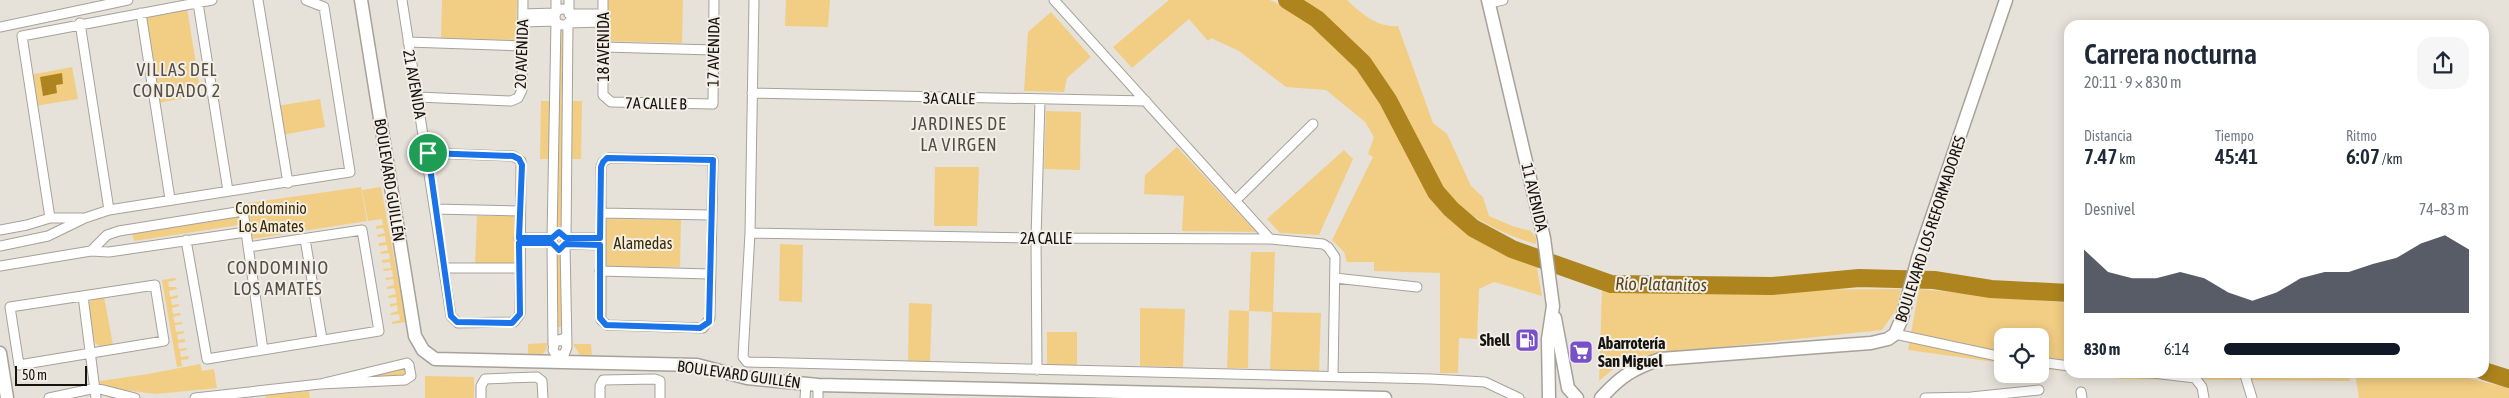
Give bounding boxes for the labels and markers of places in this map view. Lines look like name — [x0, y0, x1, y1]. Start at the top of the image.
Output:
pin — [407, 132, 449, 174]
fuel station icon: Shell — [1514, 327, 1540, 353]
place label: Shell — [1480, 331, 1511, 349]
place label: Abarrotería San Miguel — [1597, 334, 1665, 370]
supermarket icon: Abarrotería San Miguel — [1568, 339, 1594, 365]

